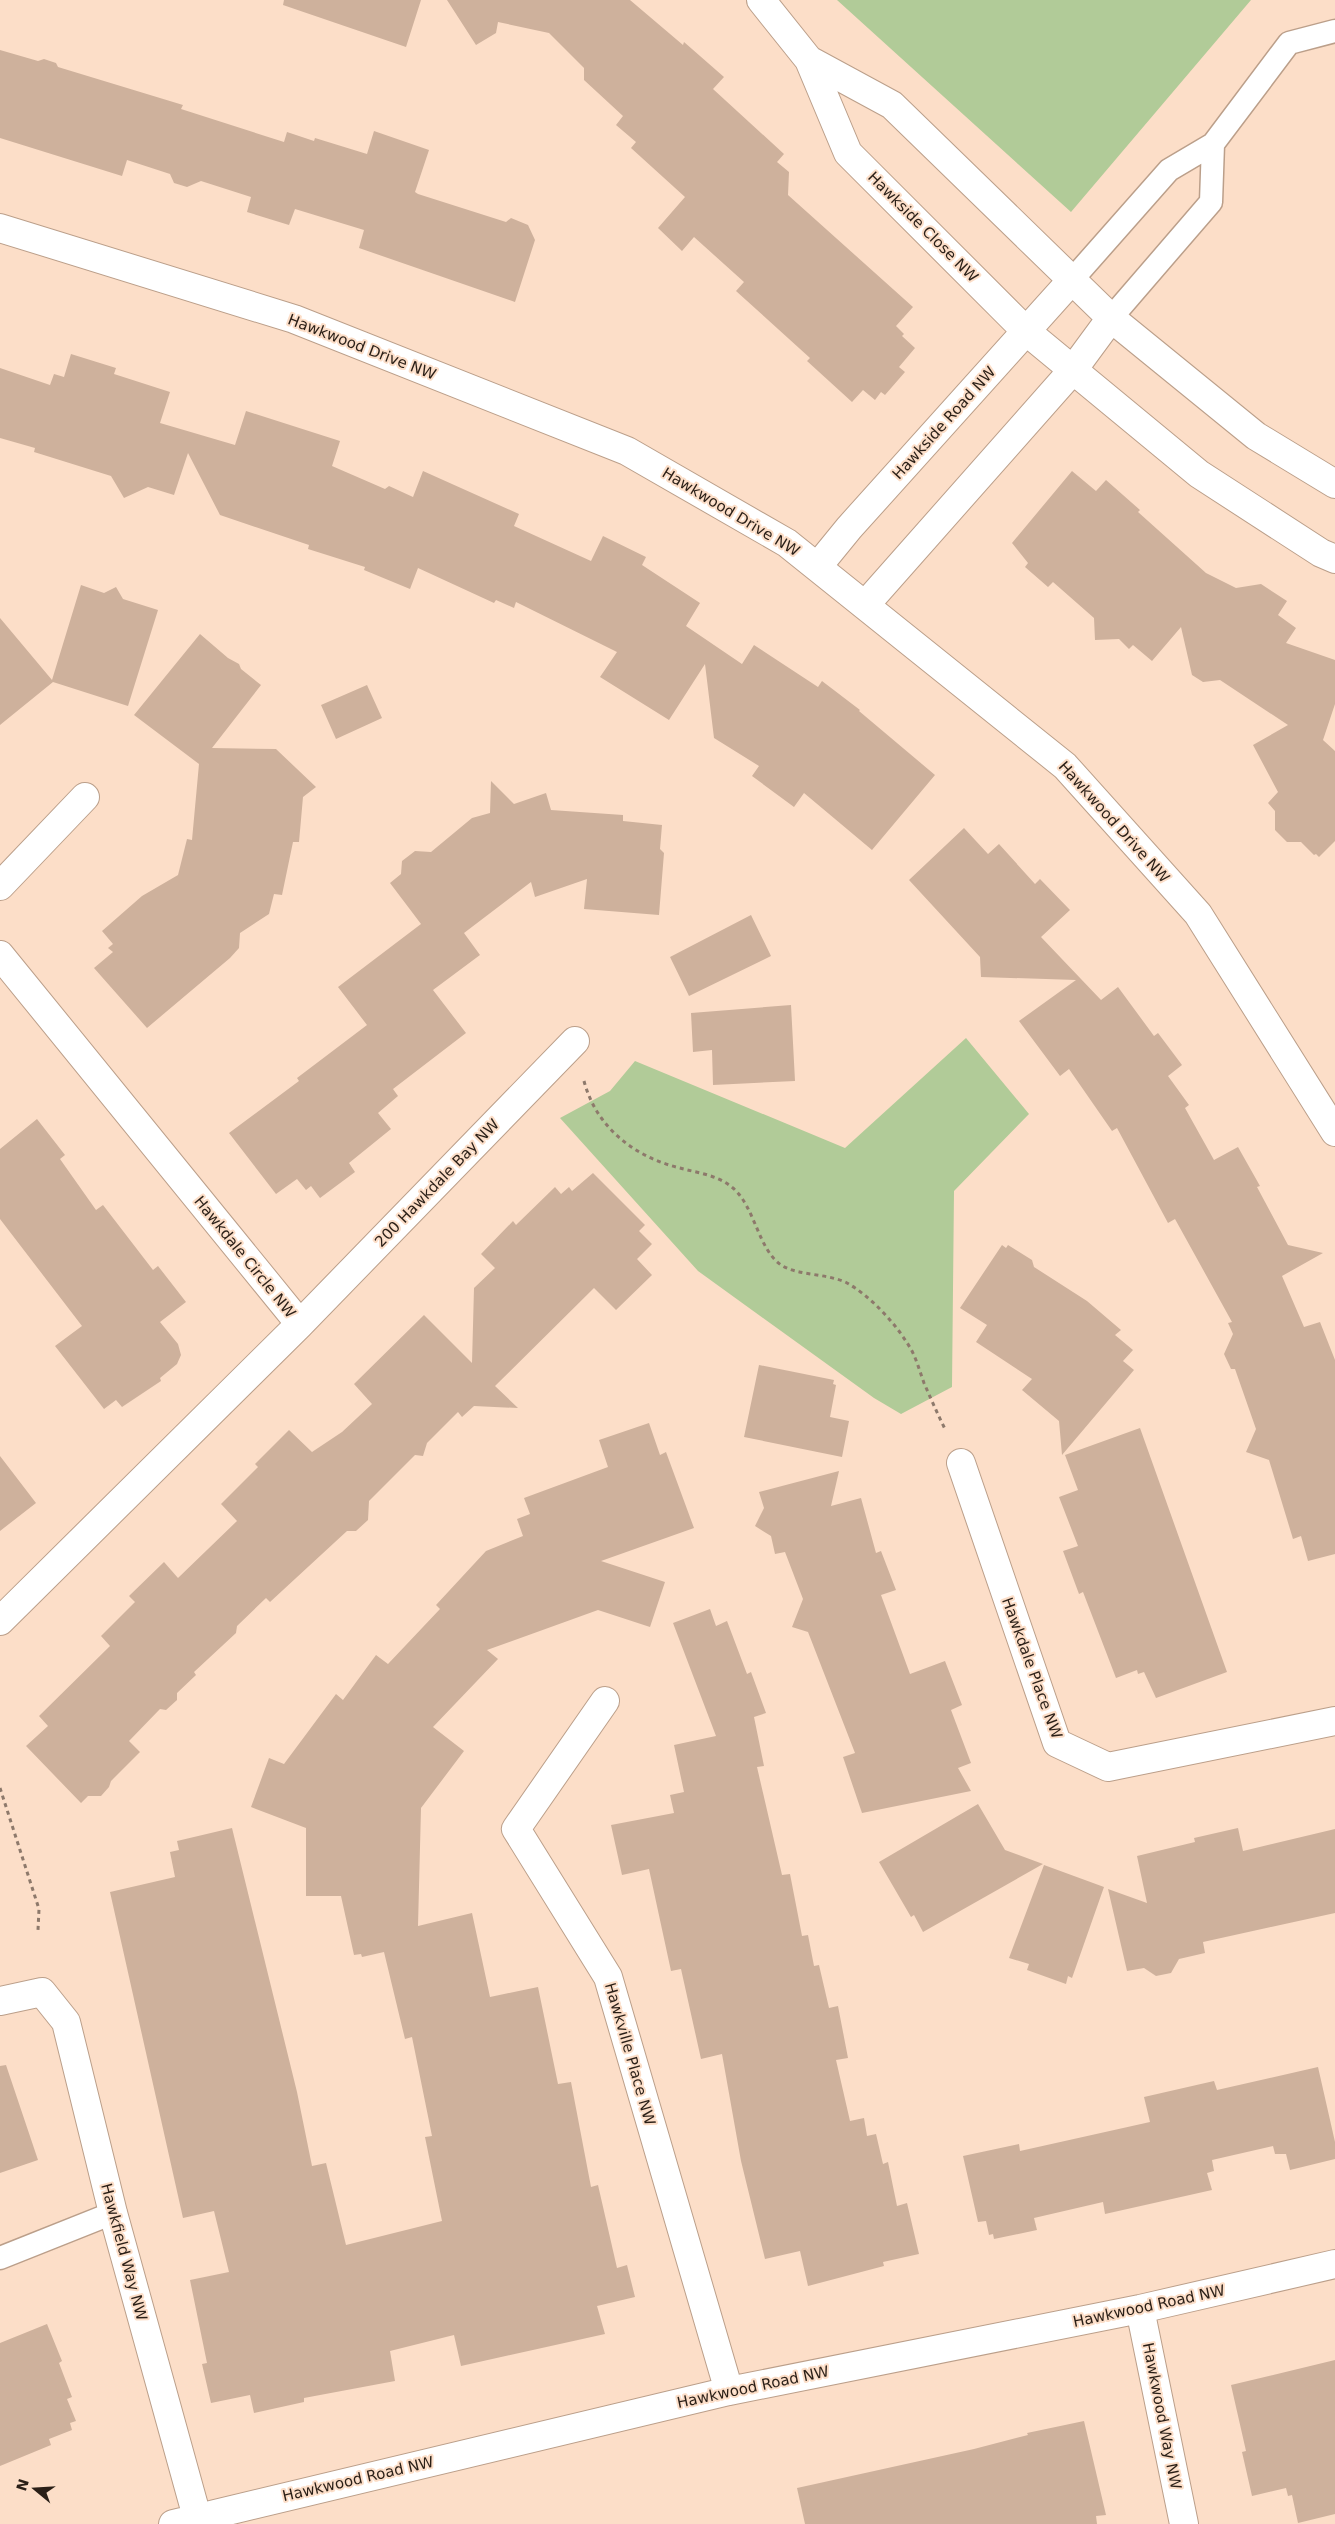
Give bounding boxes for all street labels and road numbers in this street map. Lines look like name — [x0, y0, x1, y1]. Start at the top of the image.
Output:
street label: Hawkside Close NW — [864, 168, 982, 286]
street label: Hawkwood Drive NW — [285, 310, 439, 384]
street label: Hawkside Road NW — [889, 363, 999, 483]
street label: Hawkwood Drive NW — [659, 464, 803, 560]
street label: Hawkwood Drive NW — [1055, 758, 1173, 887]
street label: 200 Hawkdale Bay NW — [371, 1115, 503, 1251]
street label: Hawkdale Circle NW — [190, 1193, 300, 1322]
street label: Hawkdale Place NW — [998, 1595, 1066, 1741]
street label: Hawkville Place NW — [601, 1981, 659, 2128]
street label: Hawkfield Way NW — [97, 2181, 151, 2323]
street label: Hawkwood Road NW — [1071, 2281, 1227, 2331]
street label: Hawkwood Way NW — [1139, 2341, 1185, 2491]
street label: Hawkwood Road NW — [675, 2362, 831, 2412]
street label: Hawkwood Road NW — [281, 2453, 436, 2505]

